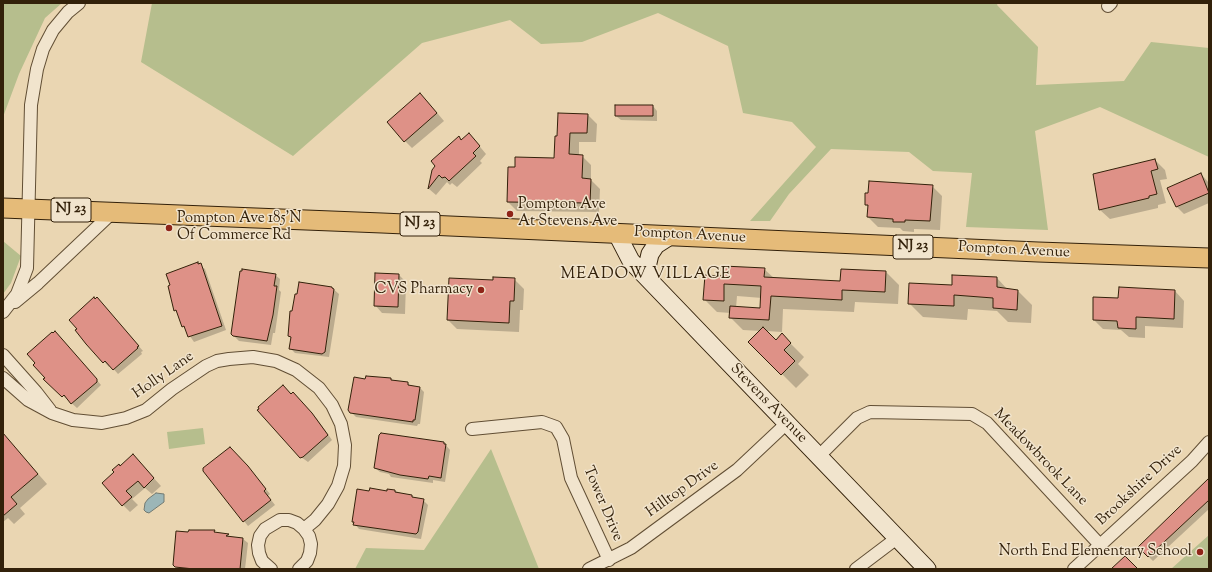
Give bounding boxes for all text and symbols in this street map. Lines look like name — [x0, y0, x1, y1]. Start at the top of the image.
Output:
place label: Pompton Ave At Stevens Ave — [518, 196, 617, 231]
road number: NJ 23 — [51, 198, 91, 222]
marker: Pompton Ave At Stevens Ave — [505, 209, 515, 219]
place label: Pompton Ave 185'N Of Commerce Rd — [177, 210, 302, 245]
road number: NJ 23 — [400, 212, 440, 236]
marker: Pompton Ave 185'N Of Commerce Rd — [164, 223, 174, 233]
street label: Pompton Avenue — [634, 224, 746, 248]
road number: NJ 23 — [893, 235, 933, 259]
street label: Pompton Avenue — [958, 239, 1070, 263]
district label: MEADOW VILLAGE — [561, 265, 731, 285]
place label: CVS Pharmacy — [375, 281, 473, 299]
marker: CVS Pharmacy — [476, 285, 486, 295]
street label: Holly Lane — [130, 348, 198, 404]
street label: Stevens Avenue — [726, 361, 810, 447]
street label: Meadowbrook Lane — [989, 406, 1091, 510]
street label: Brookshire Drive — [1094, 442, 1186, 530]
street label: Hilltop Drive — [643, 458, 723, 522]
street label: Tower Drive — [578, 464, 626, 544]
place label: North End Elementary School — [999, 543, 1192, 561]
marker: North End Elementary School — [1195, 547, 1205, 557]

